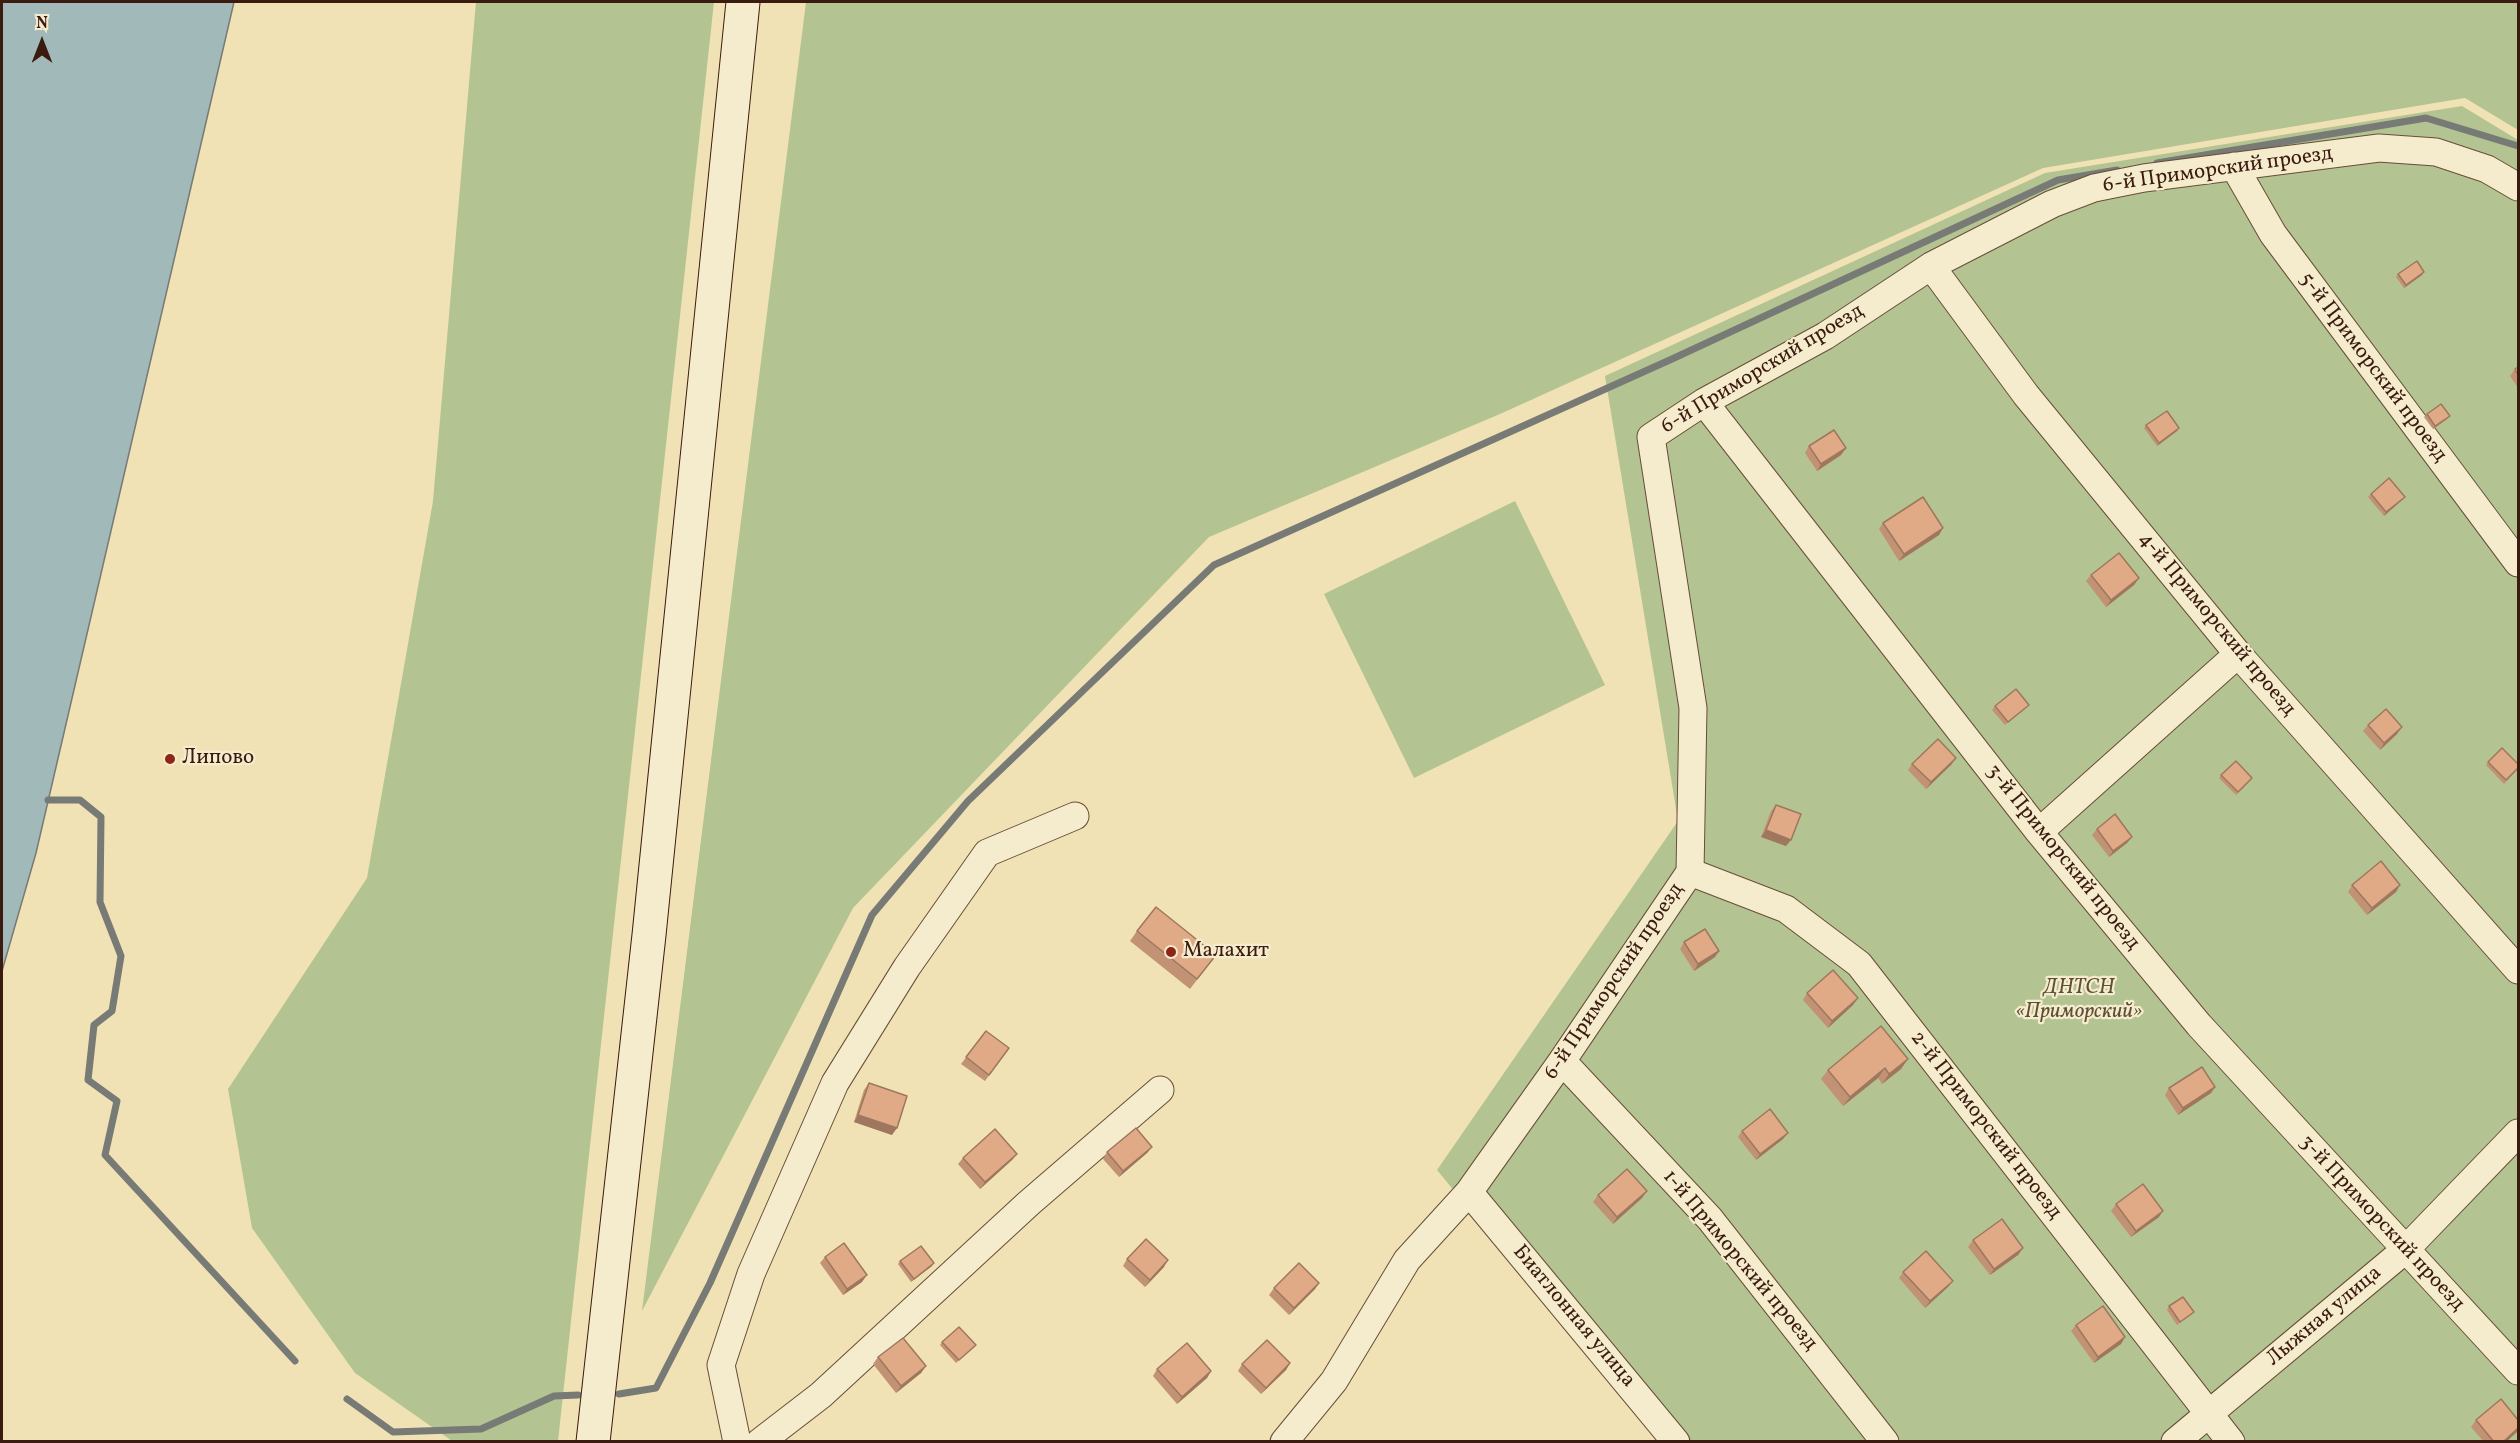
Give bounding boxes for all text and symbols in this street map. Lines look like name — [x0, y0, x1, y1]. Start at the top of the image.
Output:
north arrow — [12, 12, 72, 72]
text: N — [36, 13, 48, 35]
street label: 6-й Приморский проезд — [2101, 142, 2335, 200]
street label: 5-й Приморский проезд — [2293, 268, 2451, 468]
street label: 6-й Приморский проезд — [1657, 300, 1869, 440]
street label: 4-й Приморский проезд — [2132, 528, 2300, 722]
place label: Липово — [182, 746, 254, 772]
marker: Липово — [163, 752, 177, 766]
street label: 3-й Приморский проезд — [1979, 760, 2145, 956]
street label: 6-й Приморский проезд — [1540, 879, 1690, 1085]
place label: Малахит — [1183, 939, 1269, 965]
marker: Малахит — [1164, 945, 1178, 959]
park label: ДНТСН «Приморский» — [2016, 976, 2142, 1026]
street label: 2-й Приморский проезд — [1904, 1027, 2066, 1225]
street label: 3-й Приморский проезд — [2293, 1131, 2469, 1317]
street label: 1-й Приморский проезд — [1656, 1166, 1822, 1356]
street label: Биатлонная улица — [1506, 1241, 1640, 1393]
street label: Лыжная улица — [2262, 1262, 2388, 1372]

